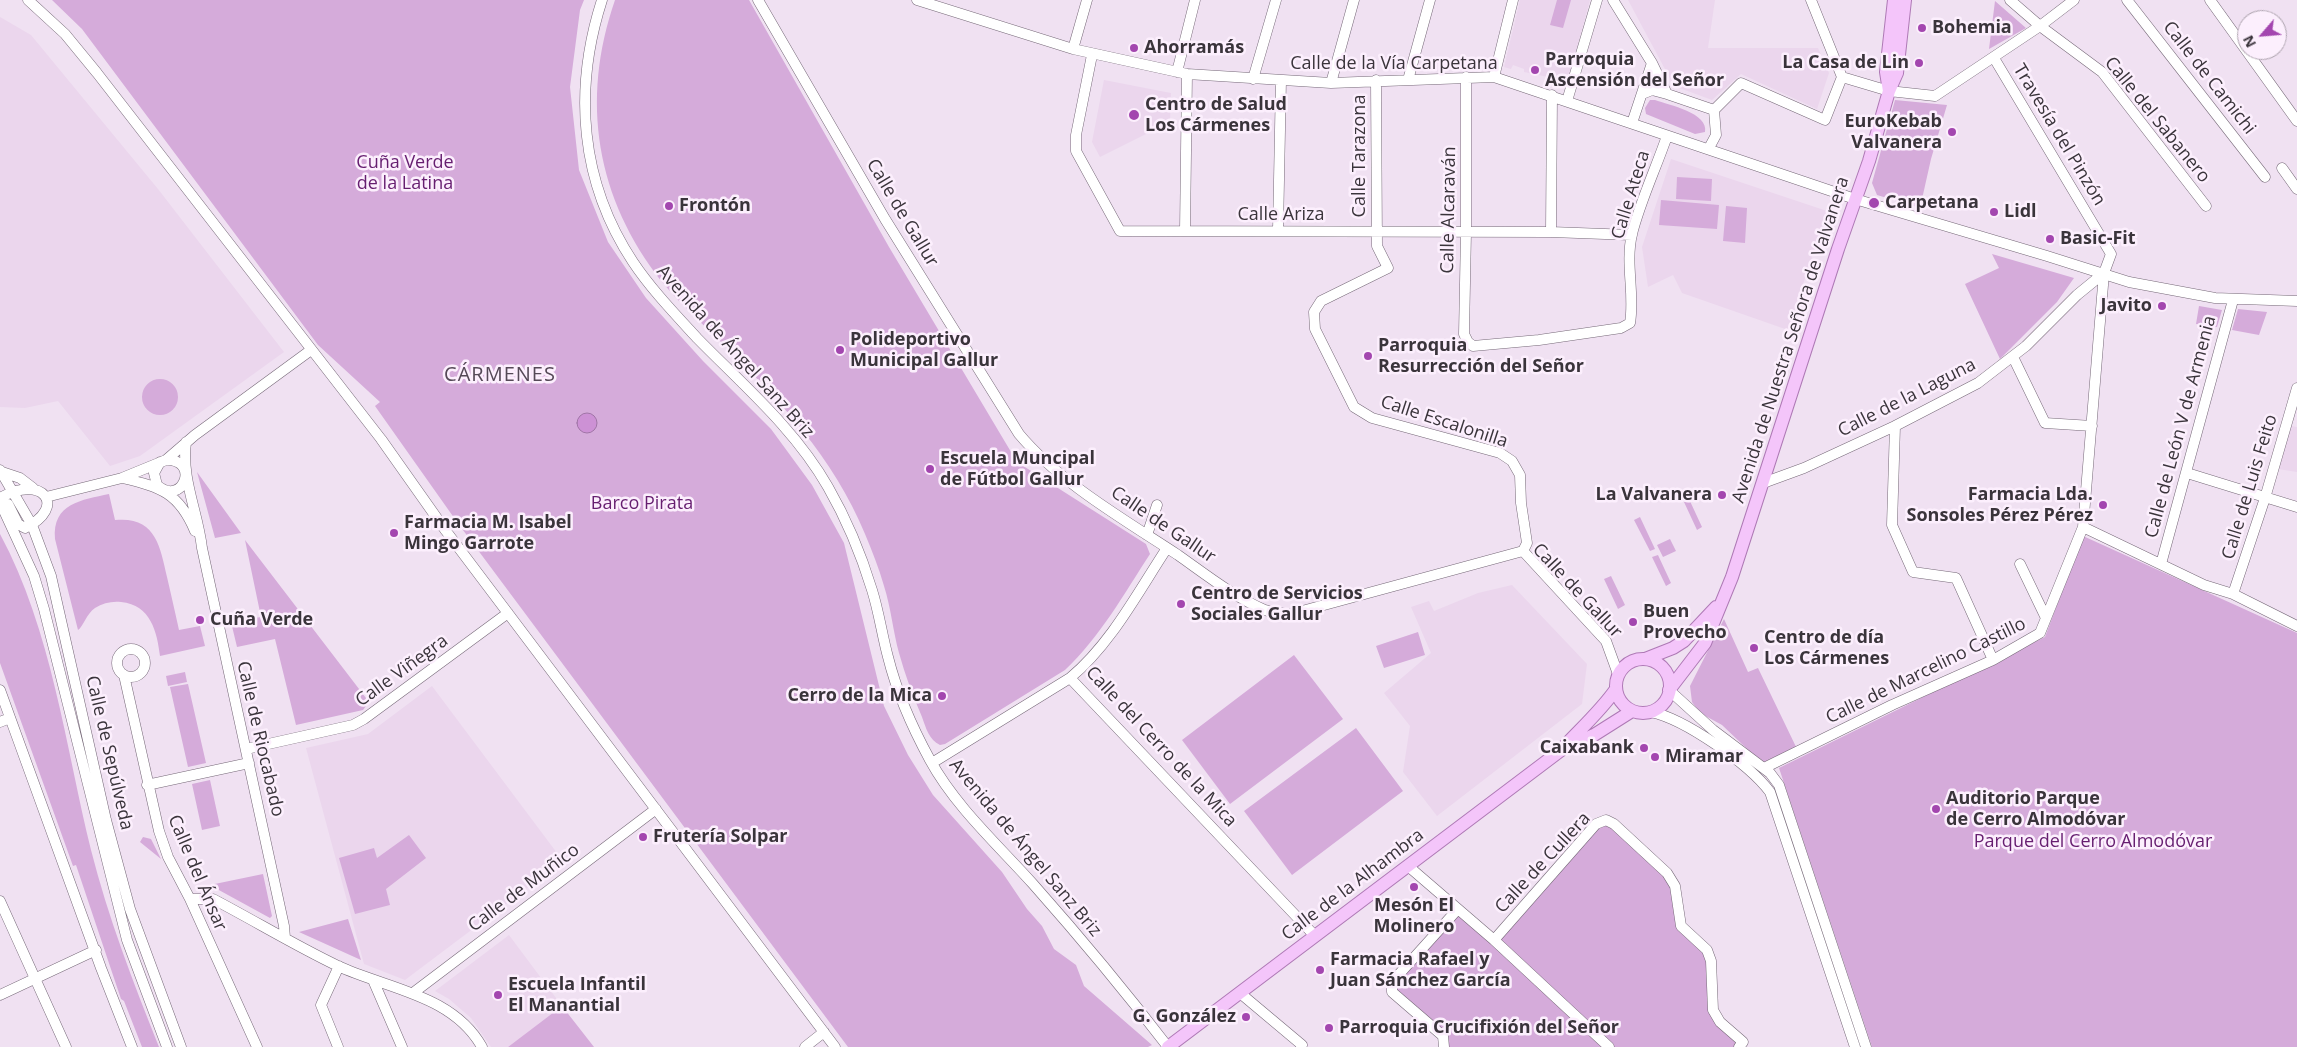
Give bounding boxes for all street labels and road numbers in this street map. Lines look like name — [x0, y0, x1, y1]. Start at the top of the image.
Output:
street label: Calle de Camichi — [2158, 17, 2260, 139]
street label: Calle de la Vía Carpetana — [1290, 53, 1498, 75]
street label: Calle del Sabanero — [2100, 53, 2214, 187]
street label: Travesía del Pinzón — [2008, 60, 2110, 210]
street label: Calle Tarazona — [1349, 95, 1371, 217]
street label: Calle Alcaraván — [1437, 146, 1461, 274]
street label: Calle Ateca — [1607, 148, 1655, 242]
street label: Calle de Gallur — [861, 155, 943, 271]
street label: Avenida de Nuestra Señora de Valvanera — [1728, 174, 1854, 506]
street label: Calle Ariza — [1238, 204, 1324, 226]
street label: Avenida de Ángel Sanz Briz — [652, 261, 818, 443]
street label: Calle de León V de Armenia — [2141, 313, 2221, 541]
street label: Calle de la Laguna — [1835, 354, 1979, 442]
street label: Calle Escalonilla — [1378, 391, 1510, 453]
street label: Calle de Luis Feito — [2218, 412, 2282, 562]
street label: Calle de Gallur — [1107, 482, 1219, 568]
street label: Calle de Gallur — [1528, 539, 1626, 643]
street label: Calle de Marcelino Castillo — [1823, 613, 2029, 729]
street label: Calle Viñegra — [352, 630, 452, 712]
street label: Calle de Riocabado — [232, 659, 288, 819]
street label: Calle del Cerro de la Mica — [1081, 662, 1241, 832]
street label: Calle de Sepúlveda — [81, 674, 137, 832]
street label: Avenida de Ángel Sanz Briz — [944, 755, 1106, 941]
street label: Calle de Cullera — [1491, 808, 1595, 918]
street label: Calle del Ánsar — [163, 812, 231, 934]
street label: Calle de la Alhambra — [1278, 825, 1428, 945]
street label: Calle de Muñico — [464, 839, 584, 937]

